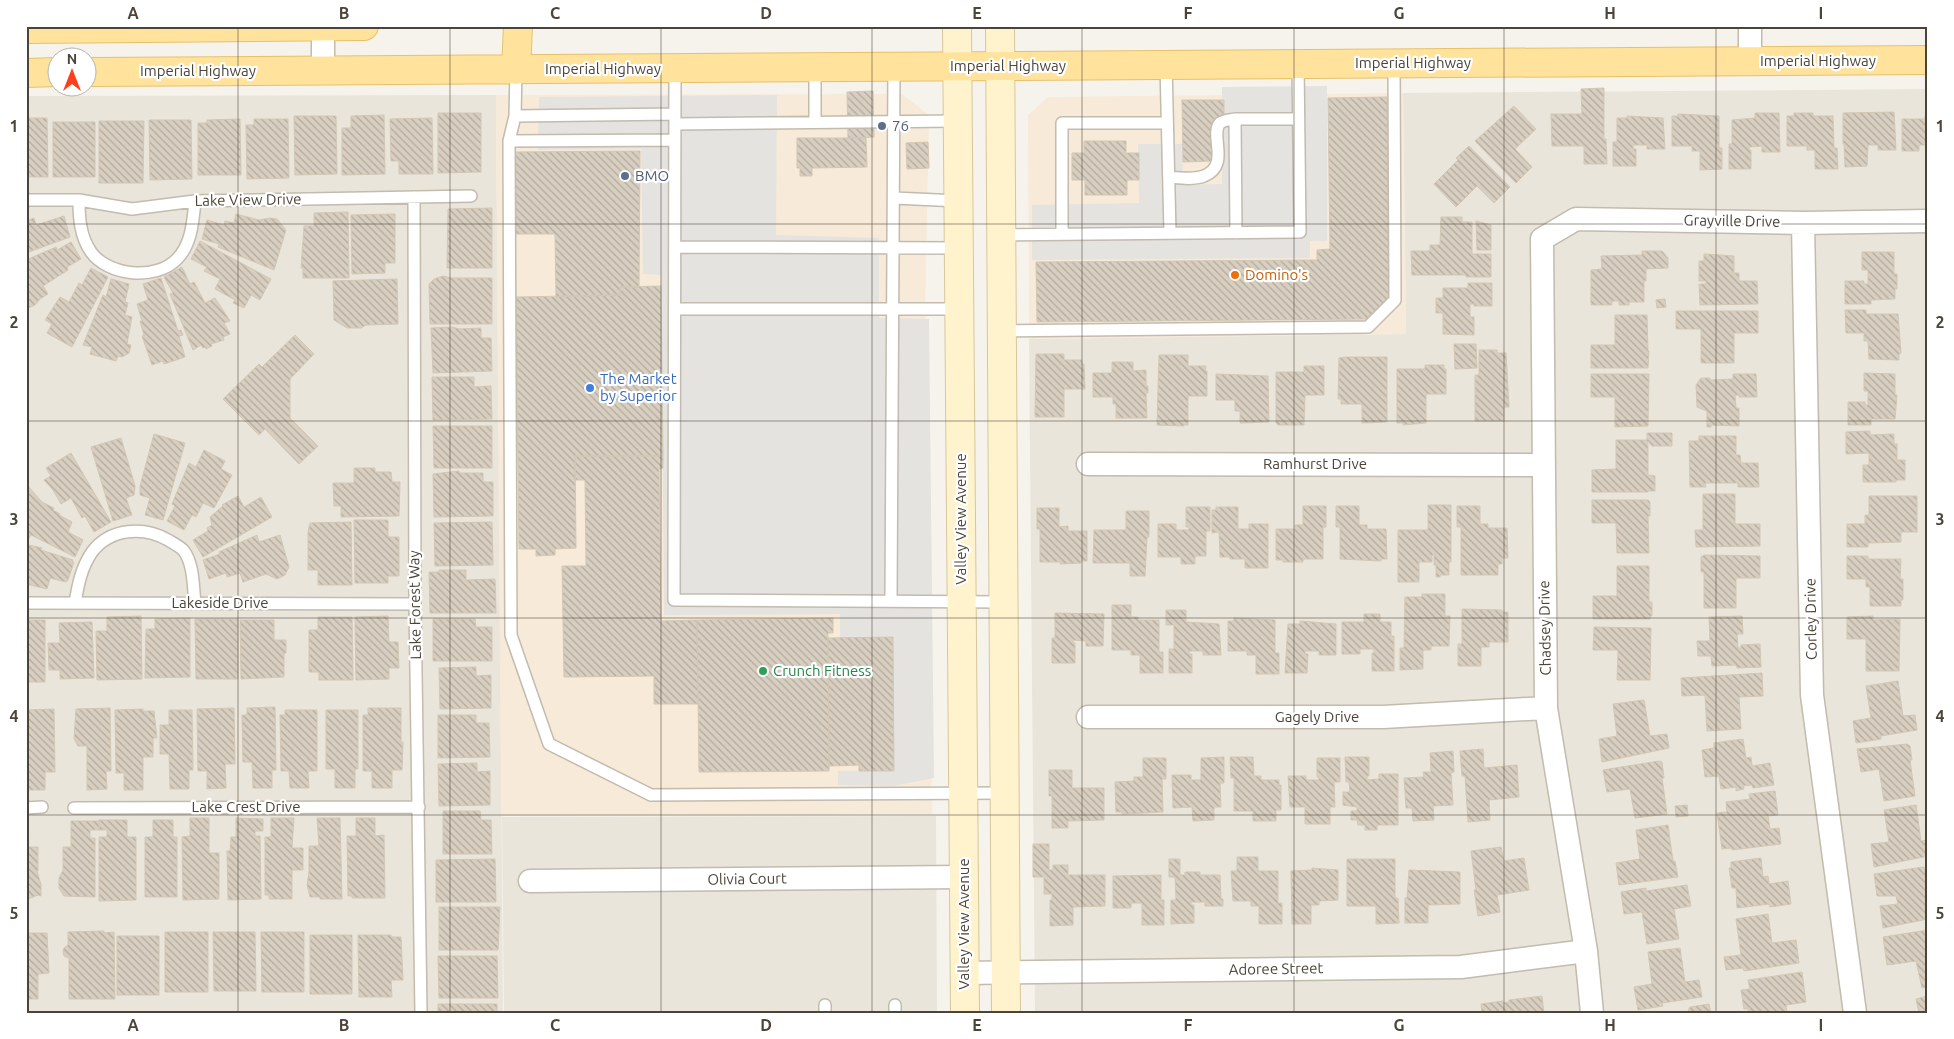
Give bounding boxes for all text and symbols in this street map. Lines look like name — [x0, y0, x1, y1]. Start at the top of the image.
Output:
text: A — [127, 4, 139, 22]
text: B — [339, 4, 349, 22]
text: C — [550, 4, 560, 22]
text: D — [760, 4, 772, 22]
text: E — [972, 4, 982, 22]
text: F — [1184, 4, 1193, 22]
text: G — [1393, 4, 1405, 22]
text: H — [1604, 4, 1616, 22]
text: I — [1819, 4, 1823, 22]
north arrow — [48, 48, 98, 98]
text: N — [67, 51, 77, 67]
street label: Imperial Highway — [1760, 52, 1876, 69]
street label: Imperial Highway — [1355, 54, 1471, 71]
street label: Imperial Highway — [950, 57, 1066, 74]
street label: Imperial Highway — [545, 60, 661, 77]
street label: Imperial Highway — [140, 62, 256, 79]
text: 1 — [9, 117, 19, 135]
place label: 76 — [892, 117, 909, 134]
text: 1 — [1935, 117, 1945, 135]
marker: 76 — [876, 120, 888, 132]
place label: BMO — [635, 167, 669, 184]
marker: BMO — [619, 170, 631, 182]
street label: Lake View Drive — [194, 190, 302, 209]
street label: Grayville Drive — [1683, 211, 1781, 230]
place label: Domino's — [1245, 266, 1308, 283]
marker: Domino's — [1229, 269, 1241, 281]
text: 2 — [9, 313, 19, 331]
text: 2 — [1935, 313, 1945, 331]
place label: The Market by Superior — [600, 370, 677, 404]
marker: The Market by Superior — [584, 382, 596, 394]
street label: Valley View Avenue — [952, 453, 969, 585]
street label: Ramhurst Drive — [1263, 455, 1367, 472]
text: 3 — [9, 510, 19, 528]
text: 3 — [1935, 510, 1945, 528]
street label: Lake Forest Way — [405, 550, 424, 660]
street label: Corley Drive — [1801, 578, 1820, 660]
street label: Chadsey Drive — [1535, 580, 1554, 676]
street label: Lakeside Drive — [171, 594, 269, 611]
place label: Crunch Fitness — [773, 662, 871, 679]
marker: Crunch Fitness — [757, 665, 769, 677]
text: 4 — [9, 707, 19, 725]
text: 4 — [1935, 707, 1945, 725]
street label: Gagely Drive — [1275, 708, 1359, 725]
street label: Lake Crest Drive — [192, 798, 300, 815]
street label: Valley View Avenue — [955, 858, 972, 990]
street label: Olivia Court — [707, 869, 787, 888]
text: 5 — [9, 904, 19, 922]
text: 5 — [1935, 904, 1945, 922]
street label: Adoree Street — [1228, 959, 1324, 978]
text: A — [127, 1016, 139, 1034]
text: B — [339, 1016, 349, 1034]
text: C — [550, 1016, 560, 1034]
text: D — [760, 1016, 772, 1034]
text: E — [972, 1016, 982, 1034]
text: F — [1184, 1016, 1193, 1034]
text: G — [1393, 1016, 1405, 1034]
text: H — [1604, 1016, 1616, 1034]
text: I — [1819, 1016, 1823, 1034]

